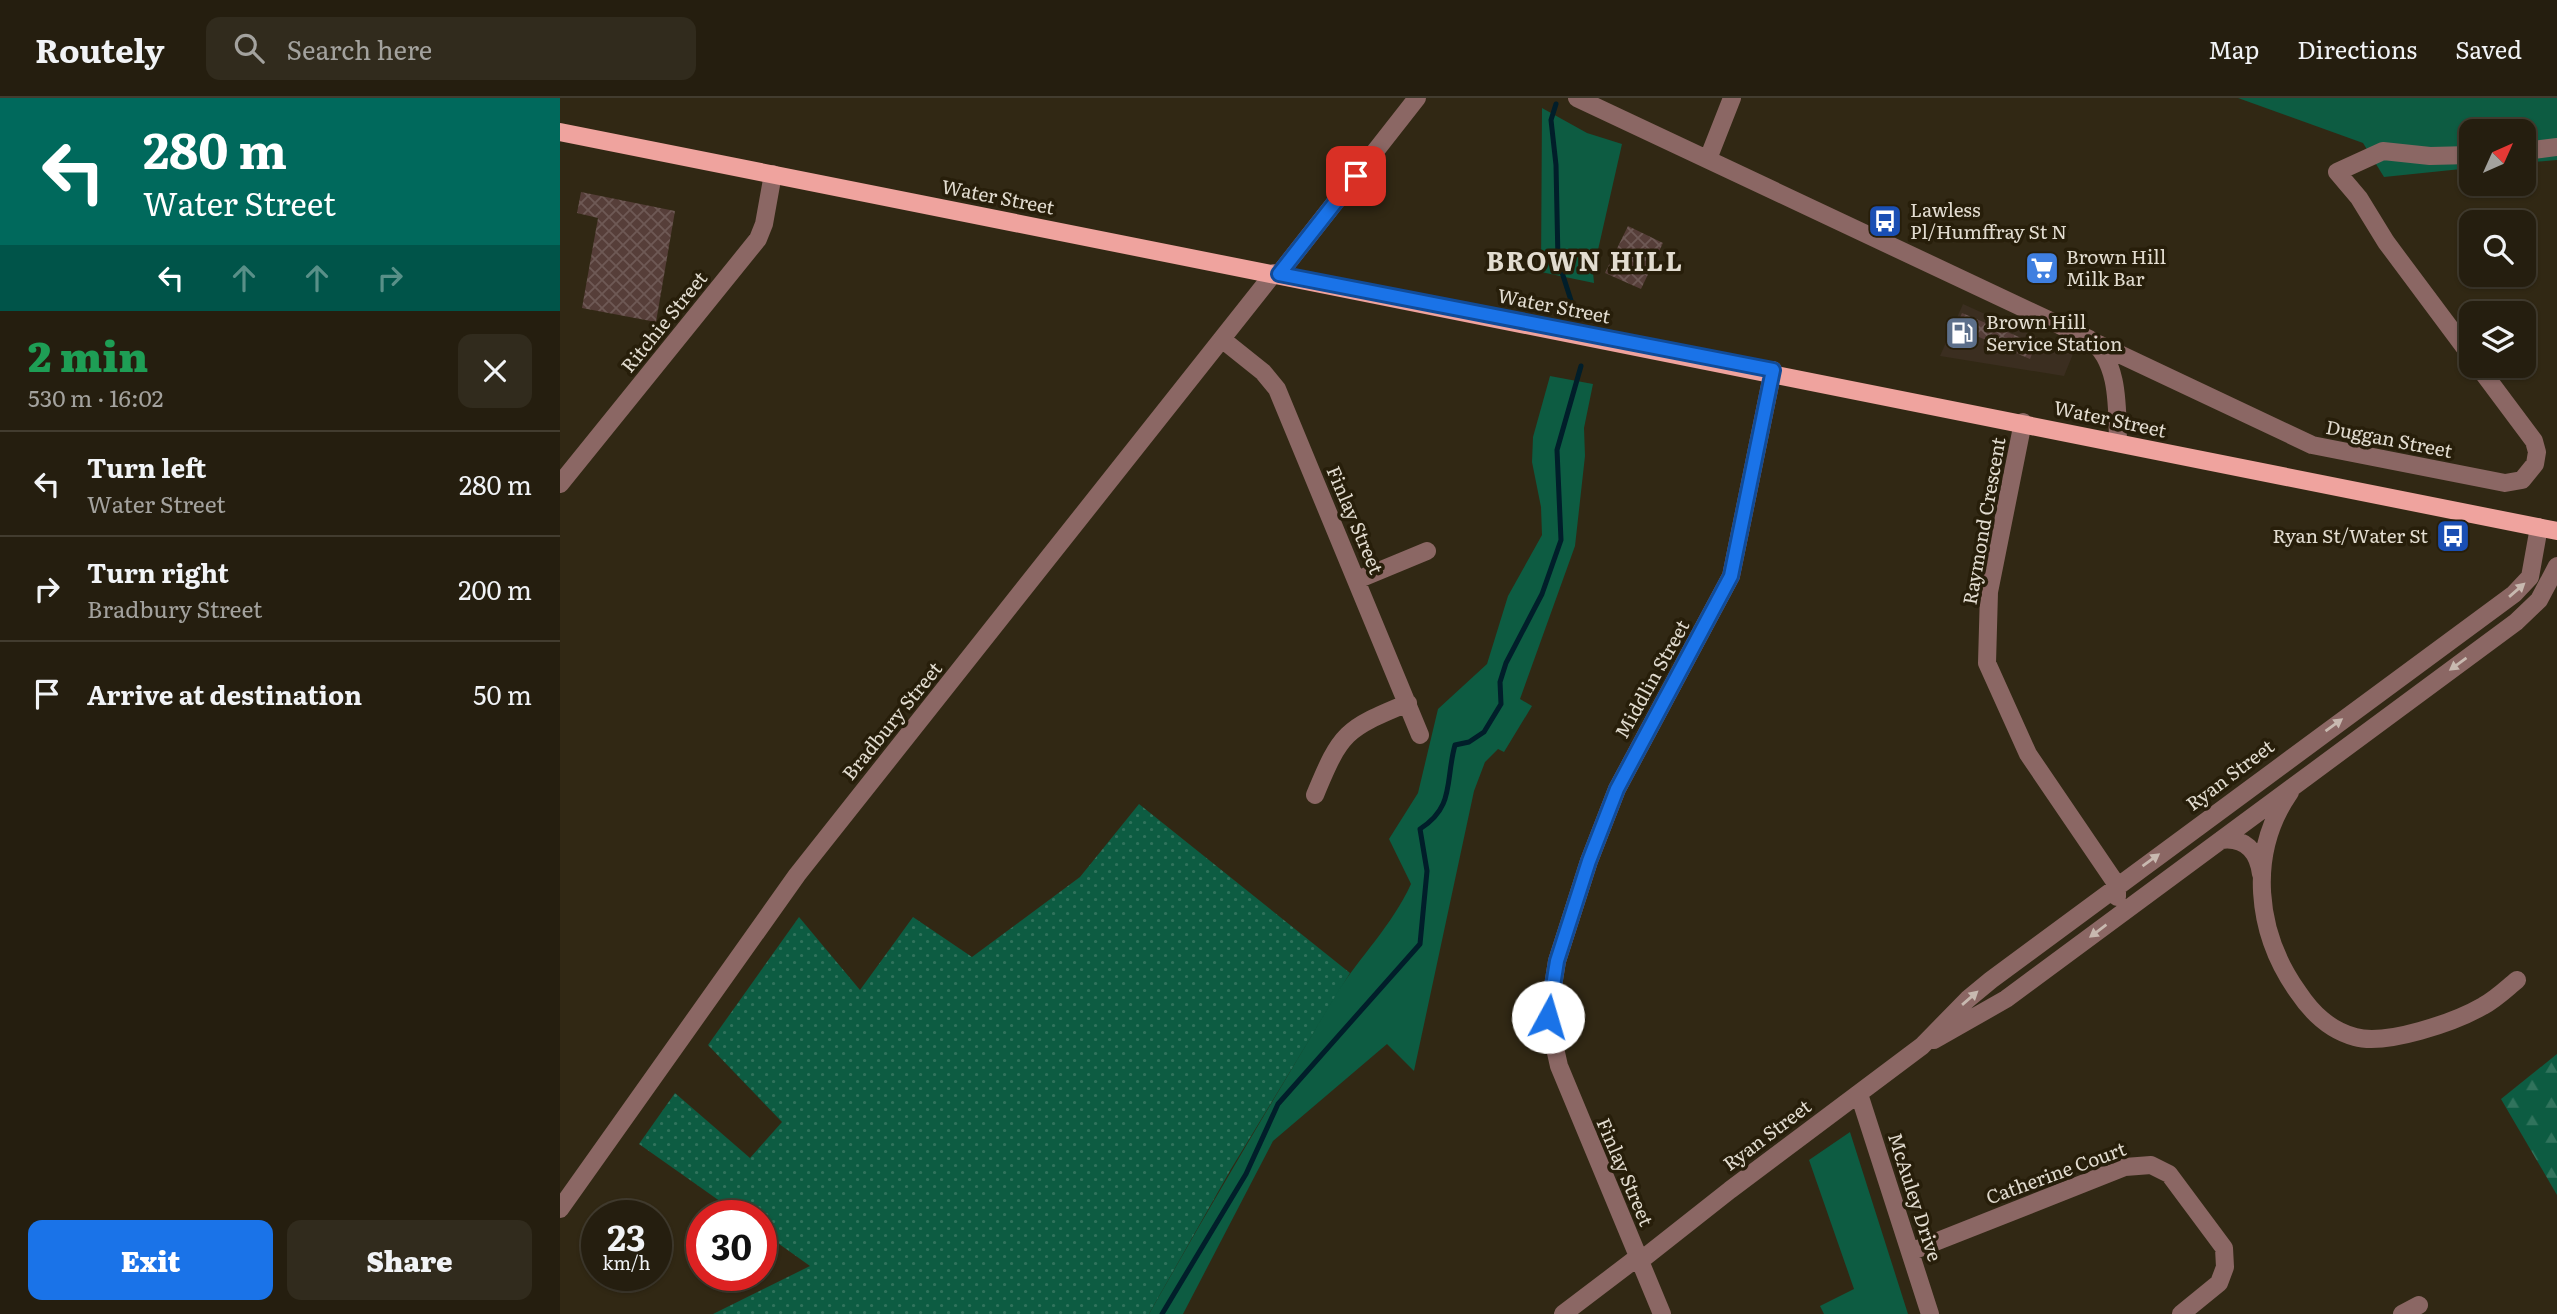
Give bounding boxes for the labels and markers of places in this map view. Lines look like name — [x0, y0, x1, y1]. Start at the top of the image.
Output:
pin — [1326, 146, 1386, 206]
place label: Lawless Pl/Humffray St N — [1910, 195, 2067, 245]
bus stop icon: Lawless Pl/Humffray St N — [1866, 202, 1904, 240]
place label: Brown Hill Milk Bar — [2066, 242, 2166, 292]
supermarket icon: Brown Hill Milk Bar — [2023, 249, 2061, 287]
place label: Brown Hill Service Station — [1986, 307, 2123, 357]
fuel station icon: Brown Hill Service Station — [1943, 314, 1981, 352]
bus stop icon: Ryan St/Water St — [2434, 517, 2472, 555]
place label: Ryan St/Water St — [2273, 521, 2428, 549]

